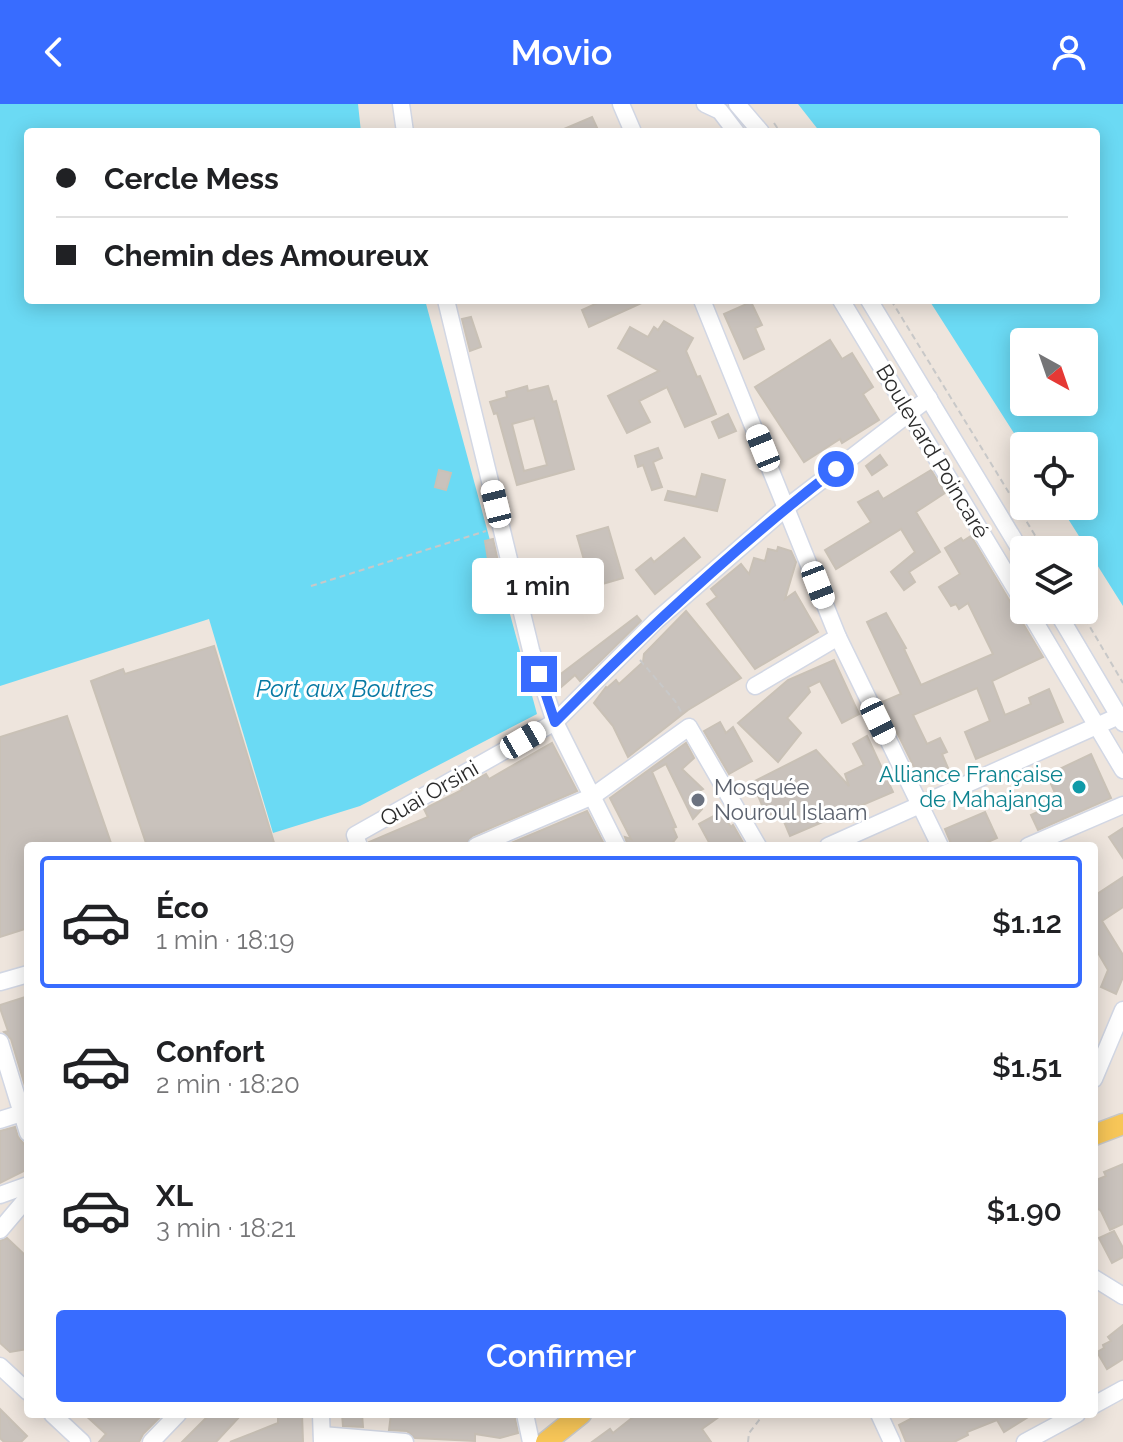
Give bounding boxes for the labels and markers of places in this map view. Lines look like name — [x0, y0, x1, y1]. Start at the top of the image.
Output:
place label: Alliance Française de Mahajanga — [879, 761, 1063, 812]
place label: Mosquée Nouroul Islaam — [714, 774, 868, 825]
marker: Alliance Française de Mahajanga — [1070, 778, 1088, 796]
marker: Mosquée Nouroul Islaam — [689, 791, 707, 809]

